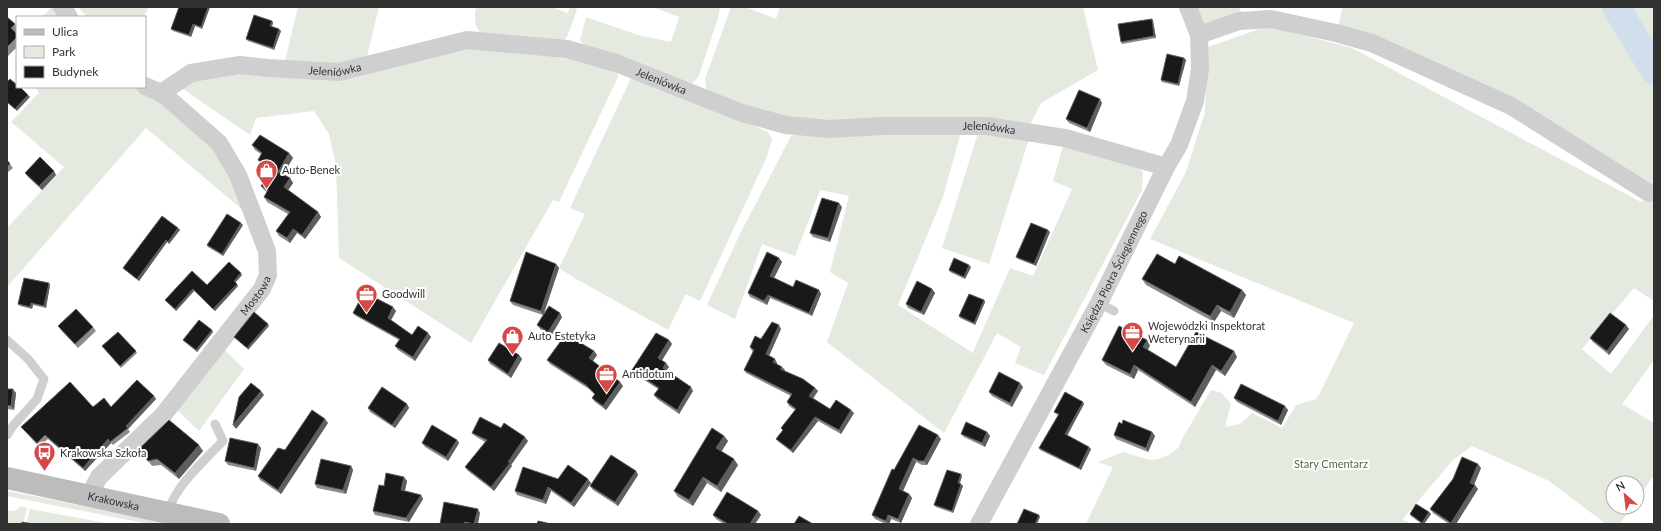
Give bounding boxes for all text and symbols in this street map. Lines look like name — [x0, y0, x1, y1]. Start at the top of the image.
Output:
legend — [16, 16, 146, 88]
text: Ulica — [52, 24, 78, 39]
text: Park — [52, 44, 76, 59]
street label: Jeleniówka — [308, 60, 362, 78]
text: Budynek — [52, 64, 99, 79]
street label: Jeleniówka — [634, 65, 689, 96]
street label: Jeleniówka — [963, 119, 1017, 136]
shop icon: Auto-Benek — [254, 157, 280, 190]
place label: Auto-Benek — [282, 163, 340, 176]
street label: Księdza Piotra Ściegiennego — [1077, 208, 1150, 335]
street label: Mostowa — [237, 274, 273, 318]
office icon: Goodwill — [354, 281, 380, 314]
place label: Goodwill — [382, 287, 425, 300]
office icon: Wojewódzki Inspektorat Weterynarii — [1119, 319, 1145, 352]
place label: Wojewódzki Inspektorat Weterynarii — [1148, 319, 1265, 345]
shop icon: Auto Estetyka — [499, 323, 525, 356]
place label: Auto Estetyka — [528, 329, 596, 342]
office icon: Antidotum — [593, 361, 619, 394]
place label: Antidotum — [622, 367, 674, 380]
bus stop icon: Krakowska Szkoła — [32, 440, 58, 473]
place label: Krakowska Szkoła — [60, 446, 146, 459]
park label: Stary Cmentarz — [1294, 457, 1368, 470]
north arrow — [1605, 475, 1645, 515]
text: N — [1613, 478, 1627, 493]
street label: Krakowska — [87, 489, 141, 513]

